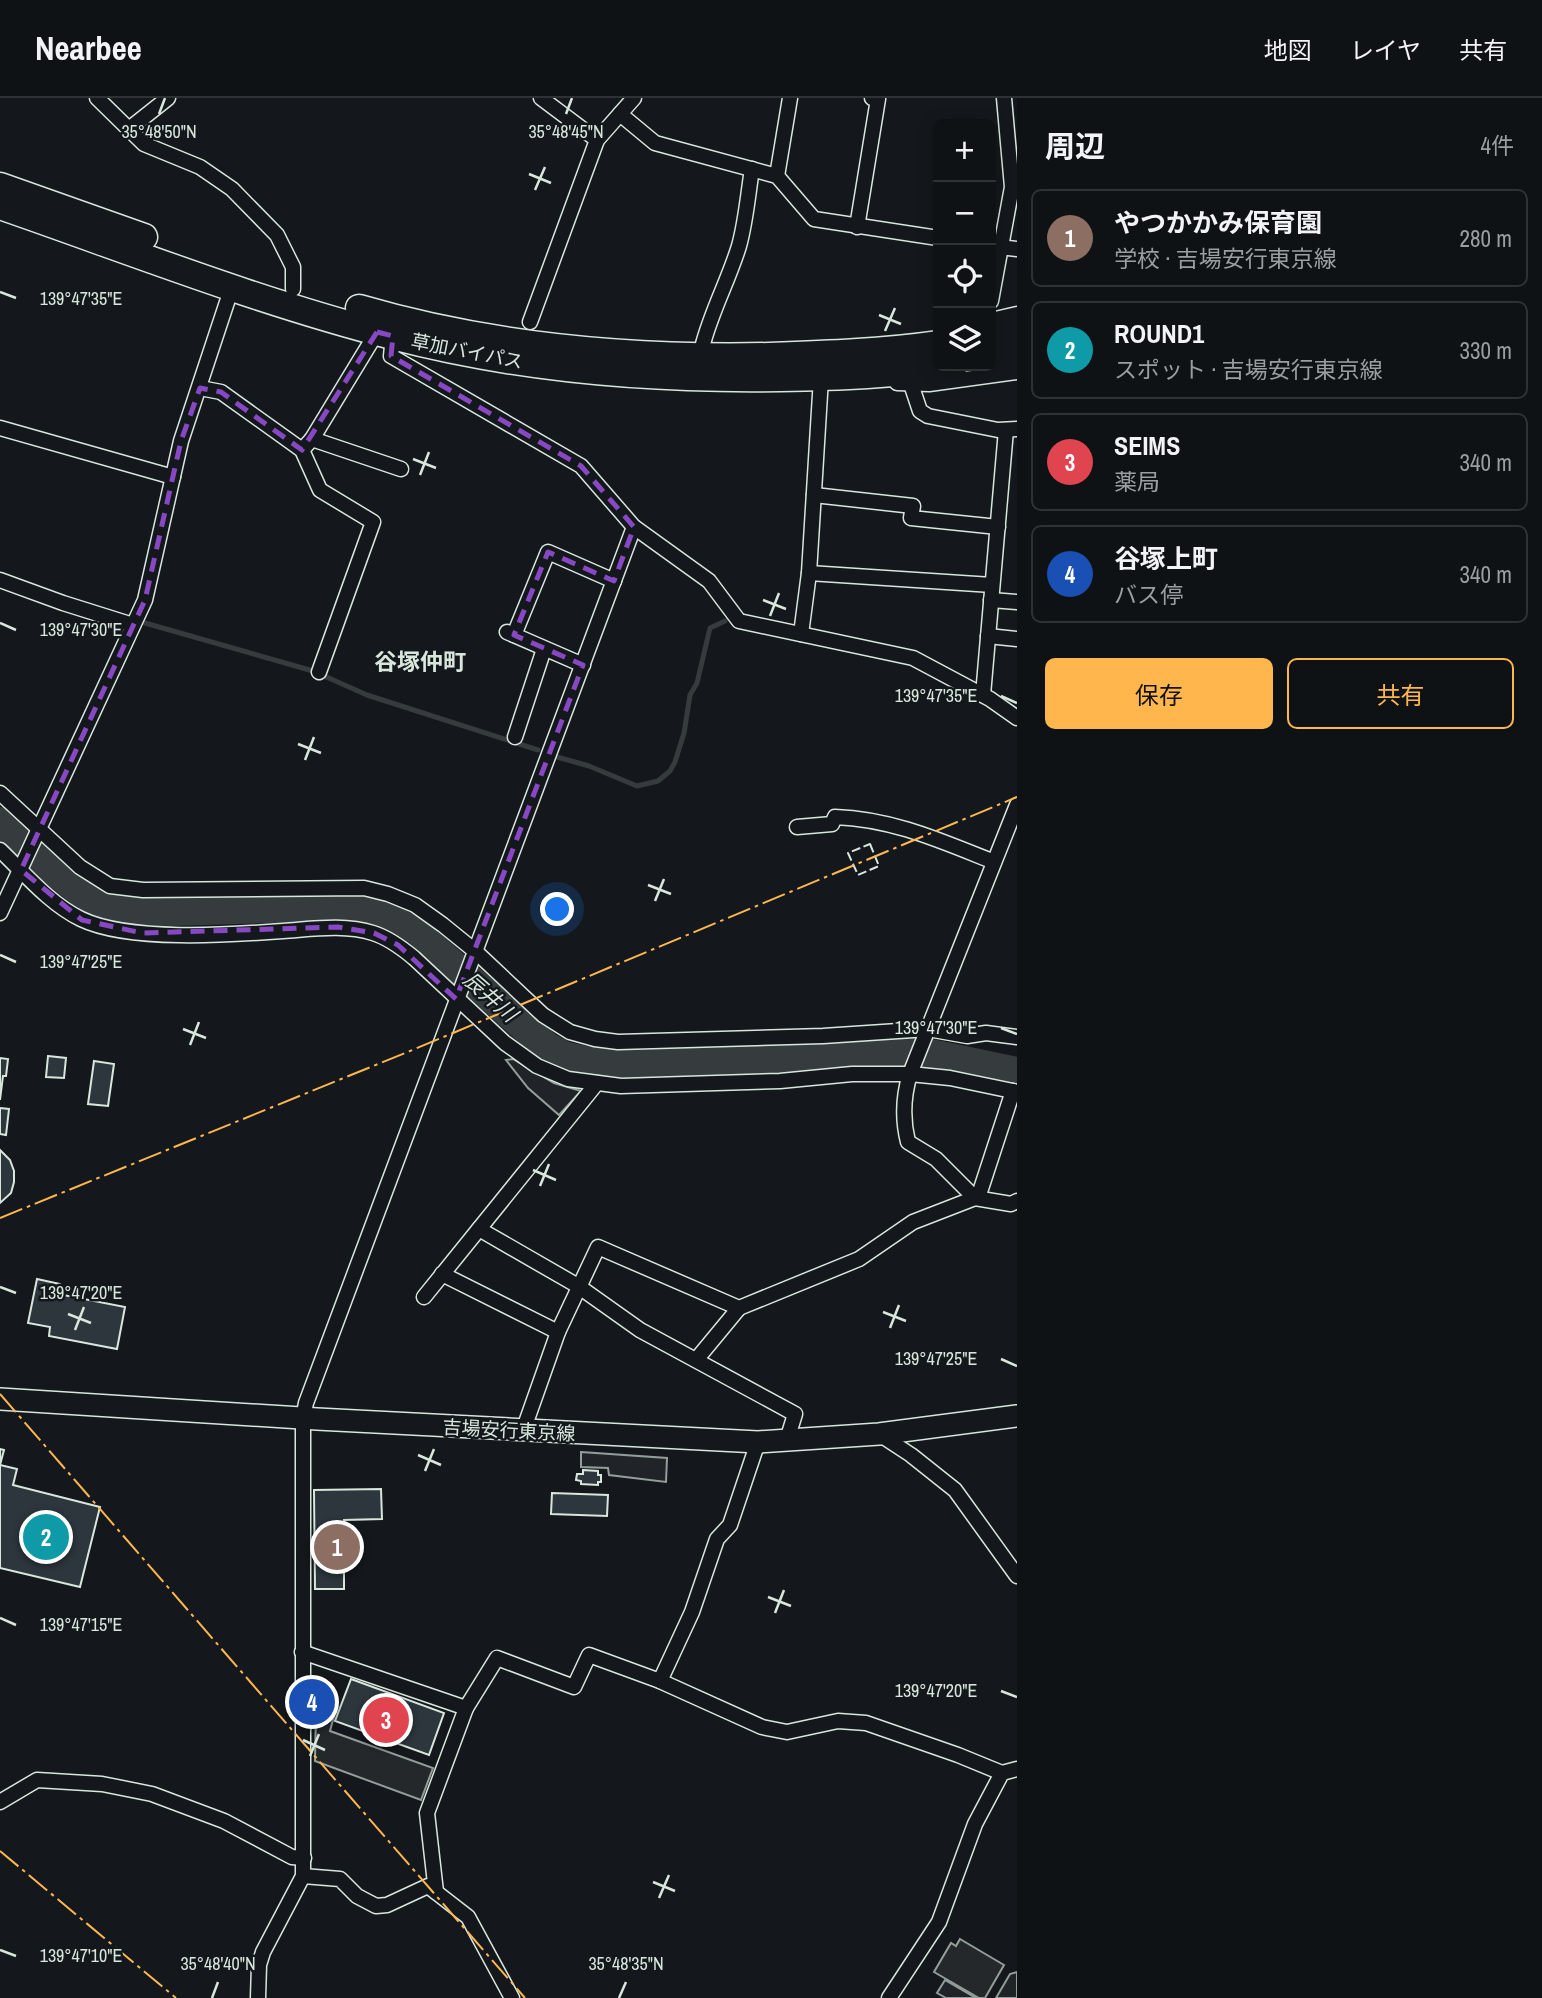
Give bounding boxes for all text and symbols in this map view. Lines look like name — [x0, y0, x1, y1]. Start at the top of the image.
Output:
text: Nearbee — [35, 26, 142, 70]
text: 地図 — [1264, 34, 1312, 66]
text: レイヤ — [1350, 34, 1421, 66]
text: 共有 — [1459, 34, 1507, 66]
text: 35°48'50"N — [121, 119, 197, 144]
text: 35°48'45"N — [528, 119, 604, 144]
map controls — [933, 119, 996, 371]
button: + — [933, 119, 996, 182]
text: 周辺 — [1045, 126, 1105, 166]
text: 4件 — [1481, 130, 1514, 161]
button: − — [933, 182, 996, 245]
text: やつかかみ保育園 — [1114, 205, 1322, 240]
text: 1 — [1065, 223, 1075, 254]
text: 280 m — [1460, 223, 1512, 254]
text: 学校 · 吉場安行東京線 — [1114, 243, 1337, 274]
button: locate — [933, 245, 996, 308]
text: 139°47'35"E — [40, 286, 122, 311]
button: layers — [933, 308, 996, 371]
text: ROUND1 — [1114, 316, 1204, 351]
street label: 草加バイパス — [409, 327, 525, 375]
text: 2 — [1065, 335, 1075, 366]
text: 330 m — [1460, 335, 1512, 366]
text: スポット · 吉場安行東京線 — [1114, 354, 1383, 385]
text: SEIMS — [1114, 428, 1180, 463]
text: 3 — [1065, 447, 1075, 478]
text: 340 m — [1460, 447, 1512, 478]
text: 薬局 — [1114, 466, 1160, 497]
text: 谷塚上町 — [1114, 541, 1218, 576]
text: 4 — [1065, 559, 1075, 590]
text: 340 m — [1460, 559, 1512, 590]
text: バス停 — [1114, 579, 1183, 610]
text: 139°47'30"E — [40, 617, 122, 642]
district label: 谷塚仲町 — [374, 646, 466, 677]
button: 保存 — [1045, 658, 1273, 729]
button: 共有 — [1287, 658, 1514, 729]
text: 139°47'35"E — [895, 683, 977, 708]
your location — [540, 892, 574, 926]
text: 139°47'25"E — [40, 949, 122, 974]
water label: 辰井川 — [457, 965, 525, 1030]
text: 139°47'30"E — [895, 1015, 977, 1040]
text: 139°47'20"E — [40, 1280, 122, 1305]
text: 139°47'25"E — [895, 1346, 977, 1371]
street label: 吉場安行東京線 — [442, 1414, 576, 1446]
pin: 2 — [23, 1511, 69, 1563]
pin: 1 — [314, 1521, 360, 1573]
text: 139°47'15"E — [40, 1612, 122, 1637]
pin: 4 — [289, 1676, 335, 1728]
text: 139°47'20"E — [895, 1678, 977, 1703]
pin: 3 — [363, 1694, 409, 1746]
text: 139°47'10"E — [40, 1943, 122, 1968]
text: 35°48'40"N — [180, 1951, 256, 1976]
text: 35°48'35"N — [588, 1951, 664, 1976]

